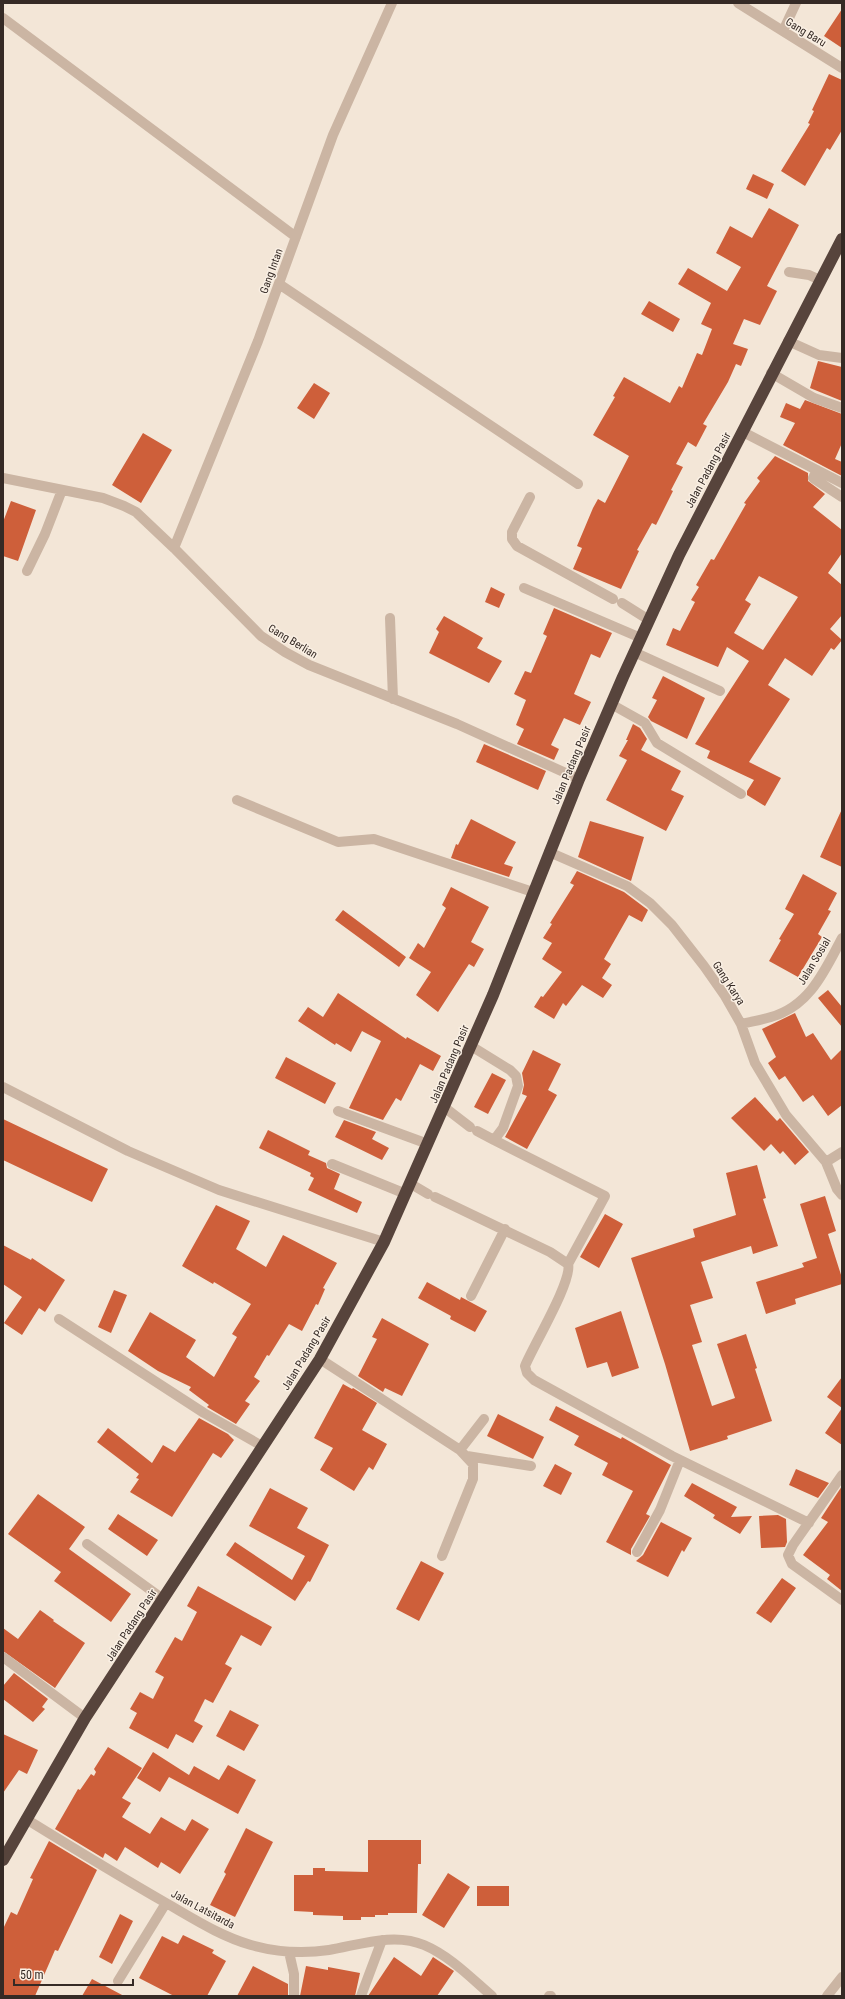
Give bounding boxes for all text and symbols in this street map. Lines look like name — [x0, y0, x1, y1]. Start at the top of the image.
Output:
street label: Gang Baru — [783, 15, 828, 50]
street label: Gang Intan — [257, 247, 286, 295]
street label: Jalan Padang Pasir — [683, 430, 734, 510]
street label: Gang Berlian — [266, 622, 320, 661]
street label: Jalan Padang Pasir — [549, 724, 594, 806]
street label: Jalan Sosial — [795, 935, 834, 987]
street label: Gang Karya — [710, 959, 748, 1008]
street label: Jalan Padang Pasir — [427, 1023, 472, 1105]
street label: Jalan Padang Pasir — [279, 1313, 334, 1392]
street label: Jalan Padang Pasir — [103, 1586, 160, 1664]
street label: Jalan Latsitarda — [169, 1887, 237, 1932]
scale bar — [14, 1961, 133, 1987]
text: 50 m — [20, 1968, 44, 1982]

